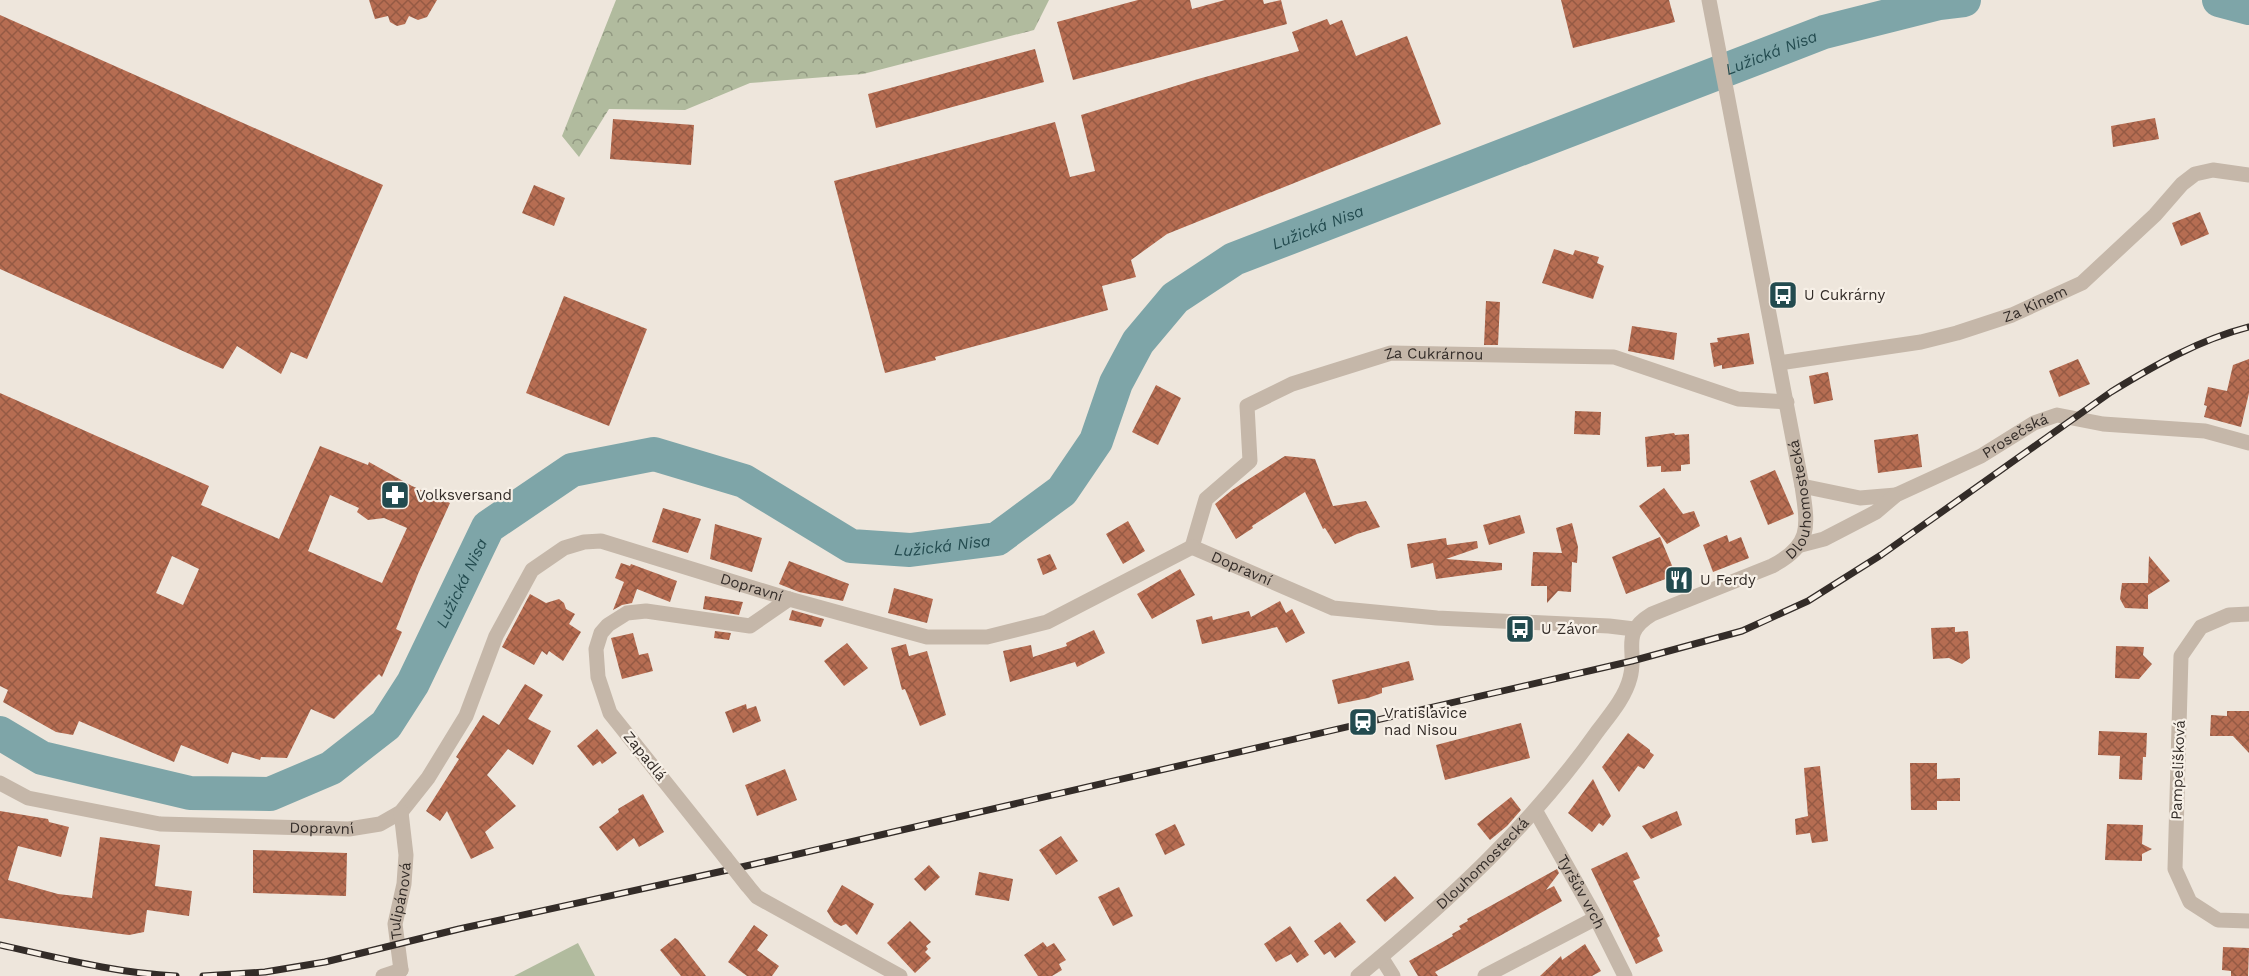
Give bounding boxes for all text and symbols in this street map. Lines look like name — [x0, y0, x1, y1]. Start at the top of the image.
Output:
water label: Lužická Nisa — [1723, 27, 1820, 79]
water label: Lužická Nisa — [1269, 201, 1366, 254]
bus stop icon: U Cukrárny — [1767, 279, 1799, 311]
street label: Za Kinem — [2001, 282, 2070, 326]
place label: U Cukrárny — [1804, 286, 1885, 304]
street label: Za Cukrárnou — [1382, 344, 1484, 364]
street label: Prosečská — [1979, 410, 2051, 462]
street label: Dlouhomostecká — [1782, 438, 1815, 563]
pharmacy icon: Volksversand — [379, 479, 411, 511]
place label: Volksversand — [416, 486, 512, 504]
water label: Lužická Nisa — [893, 531, 992, 560]
water label: Lužická Nisa — [432, 535, 491, 631]
street label: Dopravní — [1208, 547, 1275, 590]
restaurant icon: U Ferdy — [1663, 564, 1695, 596]
street label: Dopravní — [718, 569, 785, 606]
place label: U Ferdy — [1700, 571, 1756, 589]
bus stop icon: U Závor — [1504, 613, 1536, 645]
place label: U Závor — [1541, 620, 1597, 638]
place label: Vratislavice nad Nisou — [1384, 704, 1467, 739]
station icon: Vratislavice nad Nisou — [1347, 706, 1379, 738]
street label: Pampelišková — [2167, 719, 2189, 820]
street label: Zapadlá — [620, 728, 671, 785]
street label: Dlouhomostecká — [1432, 813, 1533, 913]
street label: Dopravní — [289, 818, 355, 838]
street label: Tyršův vrch — [1553, 852, 1609, 932]
street label: Tulipánová — [386, 861, 415, 941]

